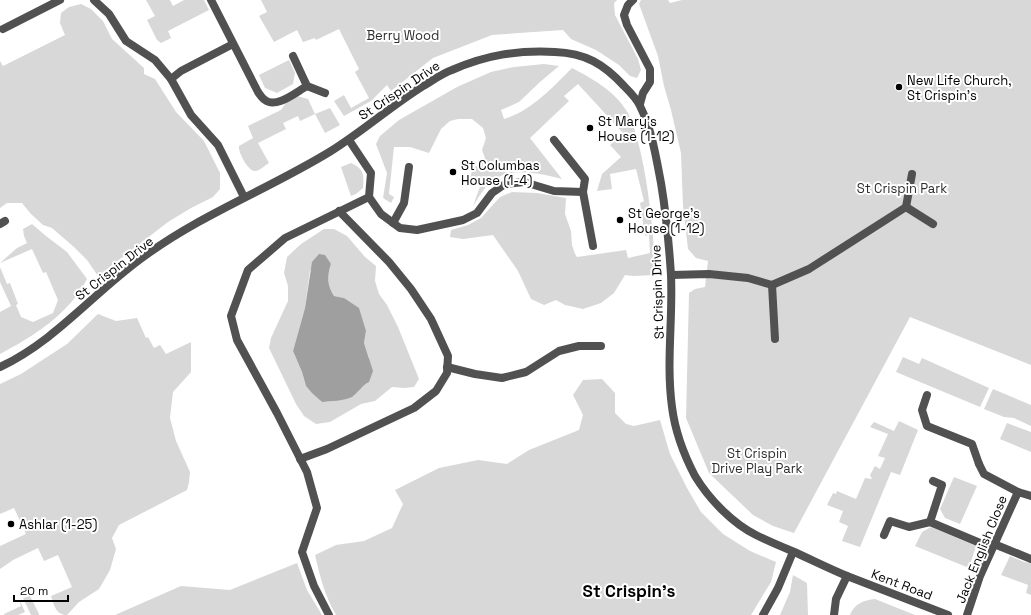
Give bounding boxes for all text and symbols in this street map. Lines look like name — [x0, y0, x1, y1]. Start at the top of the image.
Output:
park label: Berry Wood — [367, 27, 439, 44]
street label: St Crispin Drive — [355, 57, 443, 124]
place label: New Life Church, St Crispin's — [907, 72, 1012, 104]
marker: New Life Church, St Crispin's — [894, 82, 904, 92]
place label: St Mary's House (1-12) — [598, 113, 675, 145]
marker: St Mary's House (1-12) — [585, 123, 595, 133]
place label: St Columbas House (1-4) — [461, 157, 540, 189]
marker: St Columbas House (1-4) — [448, 167, 458, 177]
park label: St Crispin Park — [857, 180, 947, 197]
place label: St George's House (1-12) — [628, 205, 705, 237]
marker: St George's House (1-12) — [615, 215, 625, 225]
street label: St Crispin Drive — [72, 233, 157, 304]
street label: St Crispin Drive — [647, 244, 668, 340]
park label: St Crispin Drive Play Park — [711, 445, 803, 477]
street label: Jack English Close — [952, 493, 1011, 606]
place label: Ashlar (1-25) — [19, 516, 97, 533]
marker: Ashlar (1-25) — [6, 519, 16, 529]
street label: Kent Road — [869, 565, 935, 604]
scale bar — [14, 577, 68, 603]
district label: St Crispin's — [583, 580, 675, 602]
text: 20 m — [20, 583, 48, 599]

